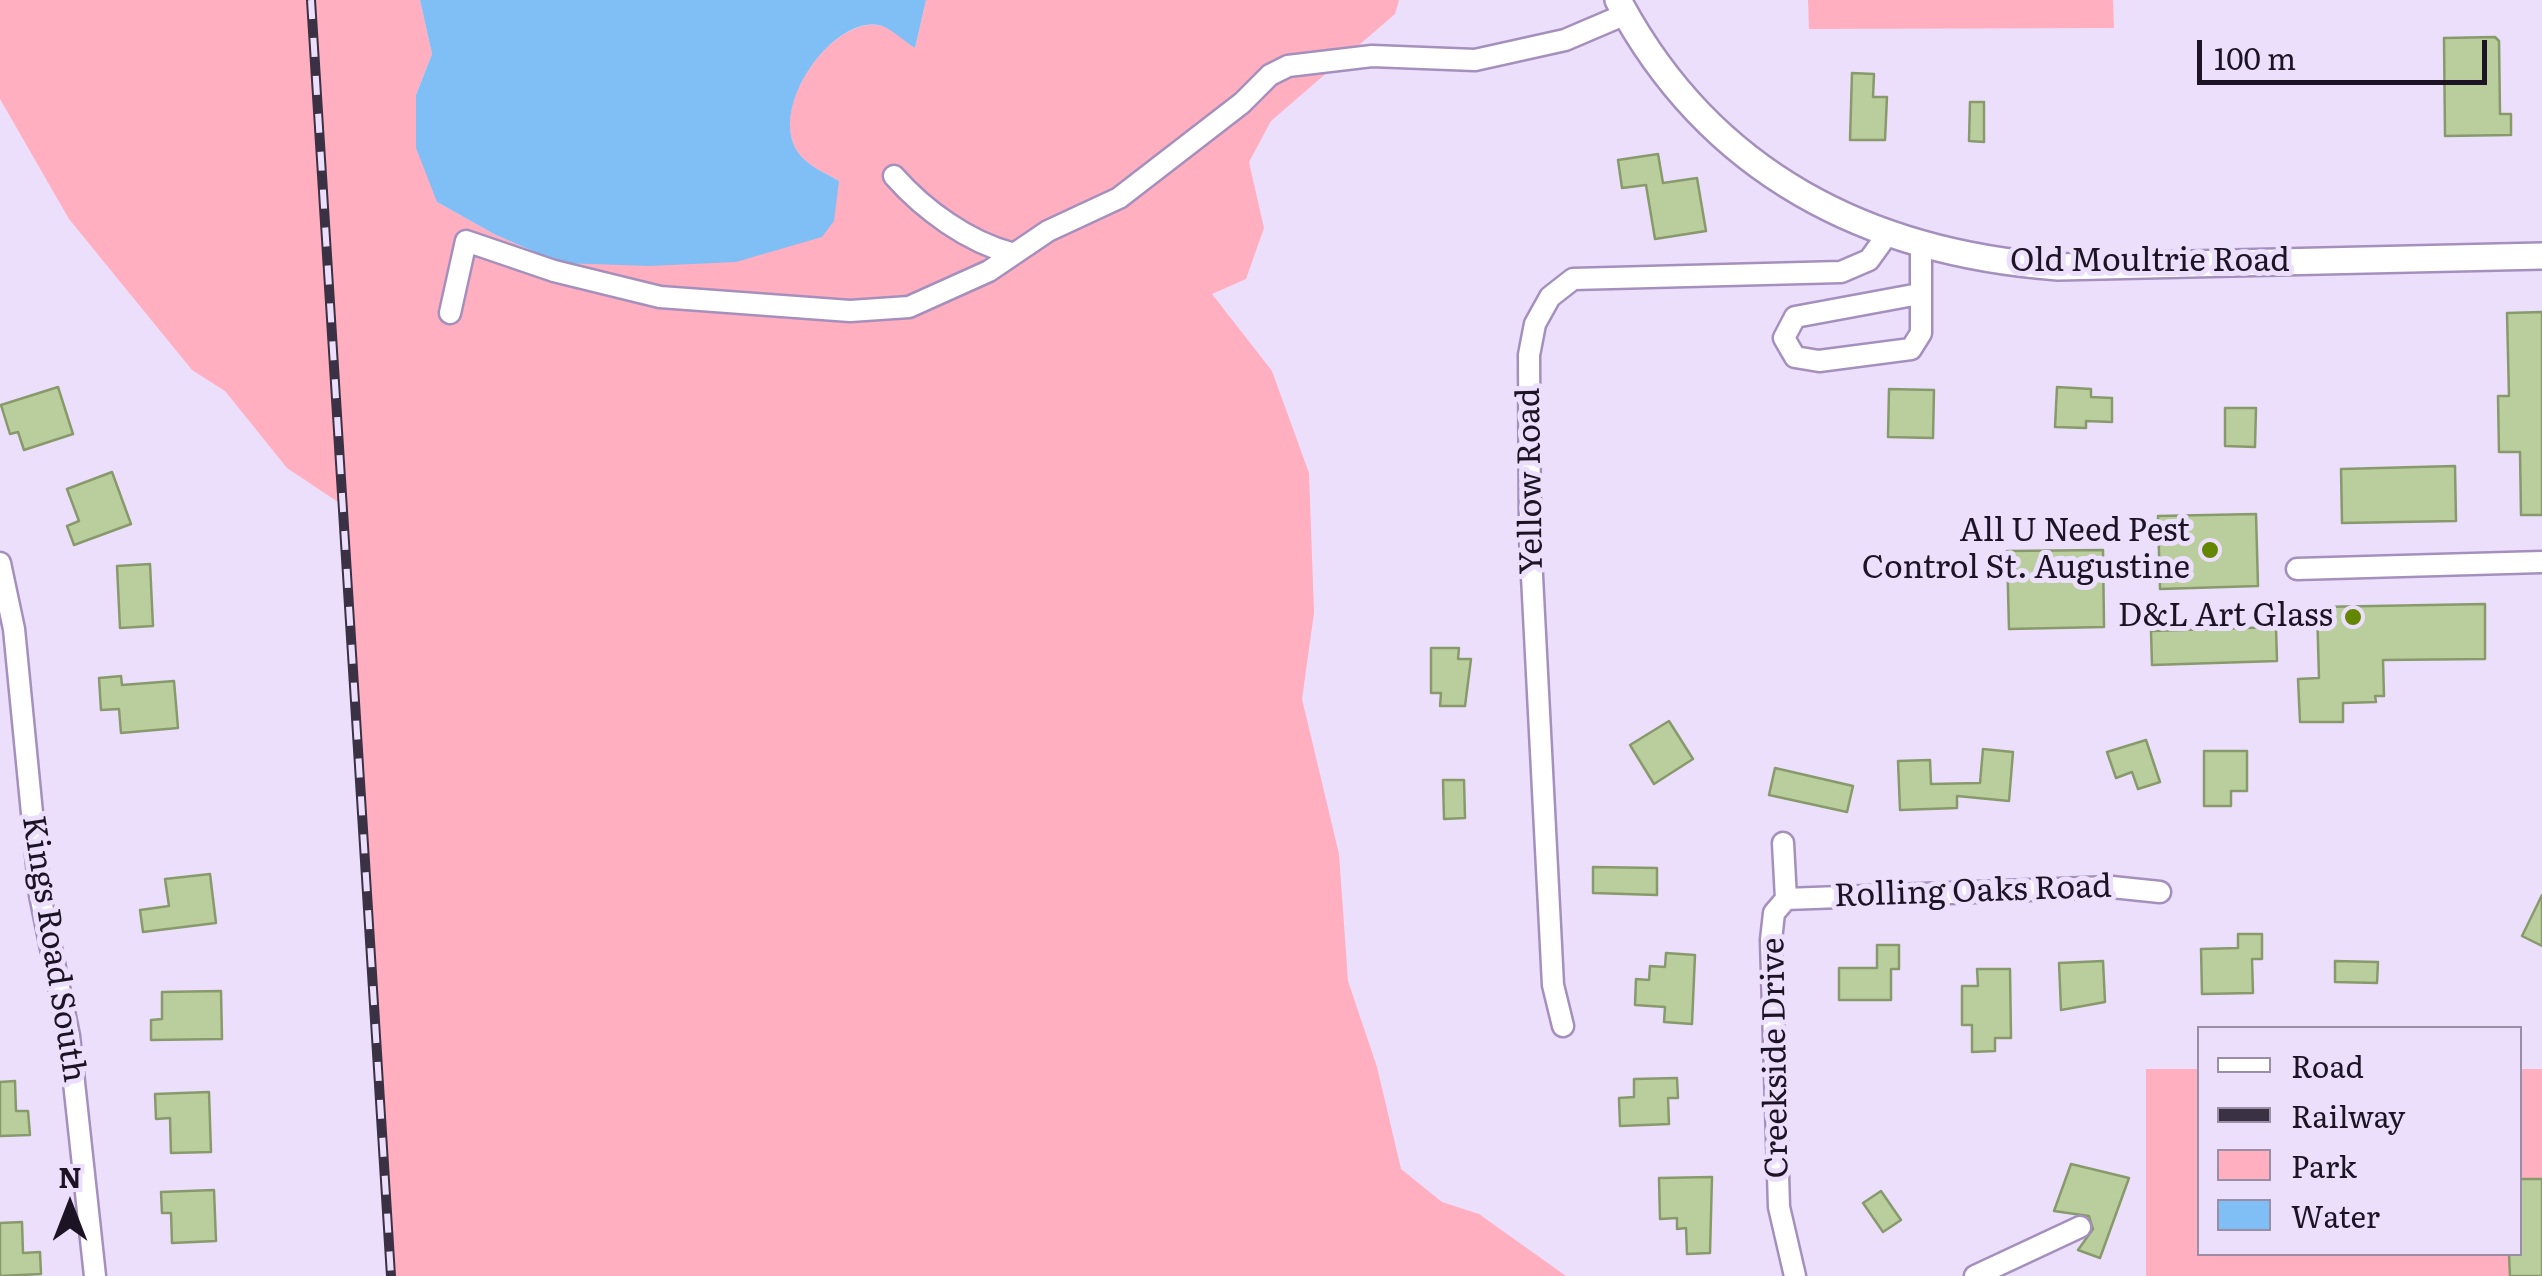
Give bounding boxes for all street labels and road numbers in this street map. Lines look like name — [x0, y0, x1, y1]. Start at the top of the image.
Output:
street label: Old Moultrie Road — [2010, 243, 2290, 281]
street label: Yellow Road — [1510, 387, 1552, 575]
street label: Kings Road South — [13, 813, 93, 1085]
street label: Rolling Oaks Road — [1834, 868, 2112, 916]
street label: Creekside Drive — [1755, 937, 1797, 1179]

